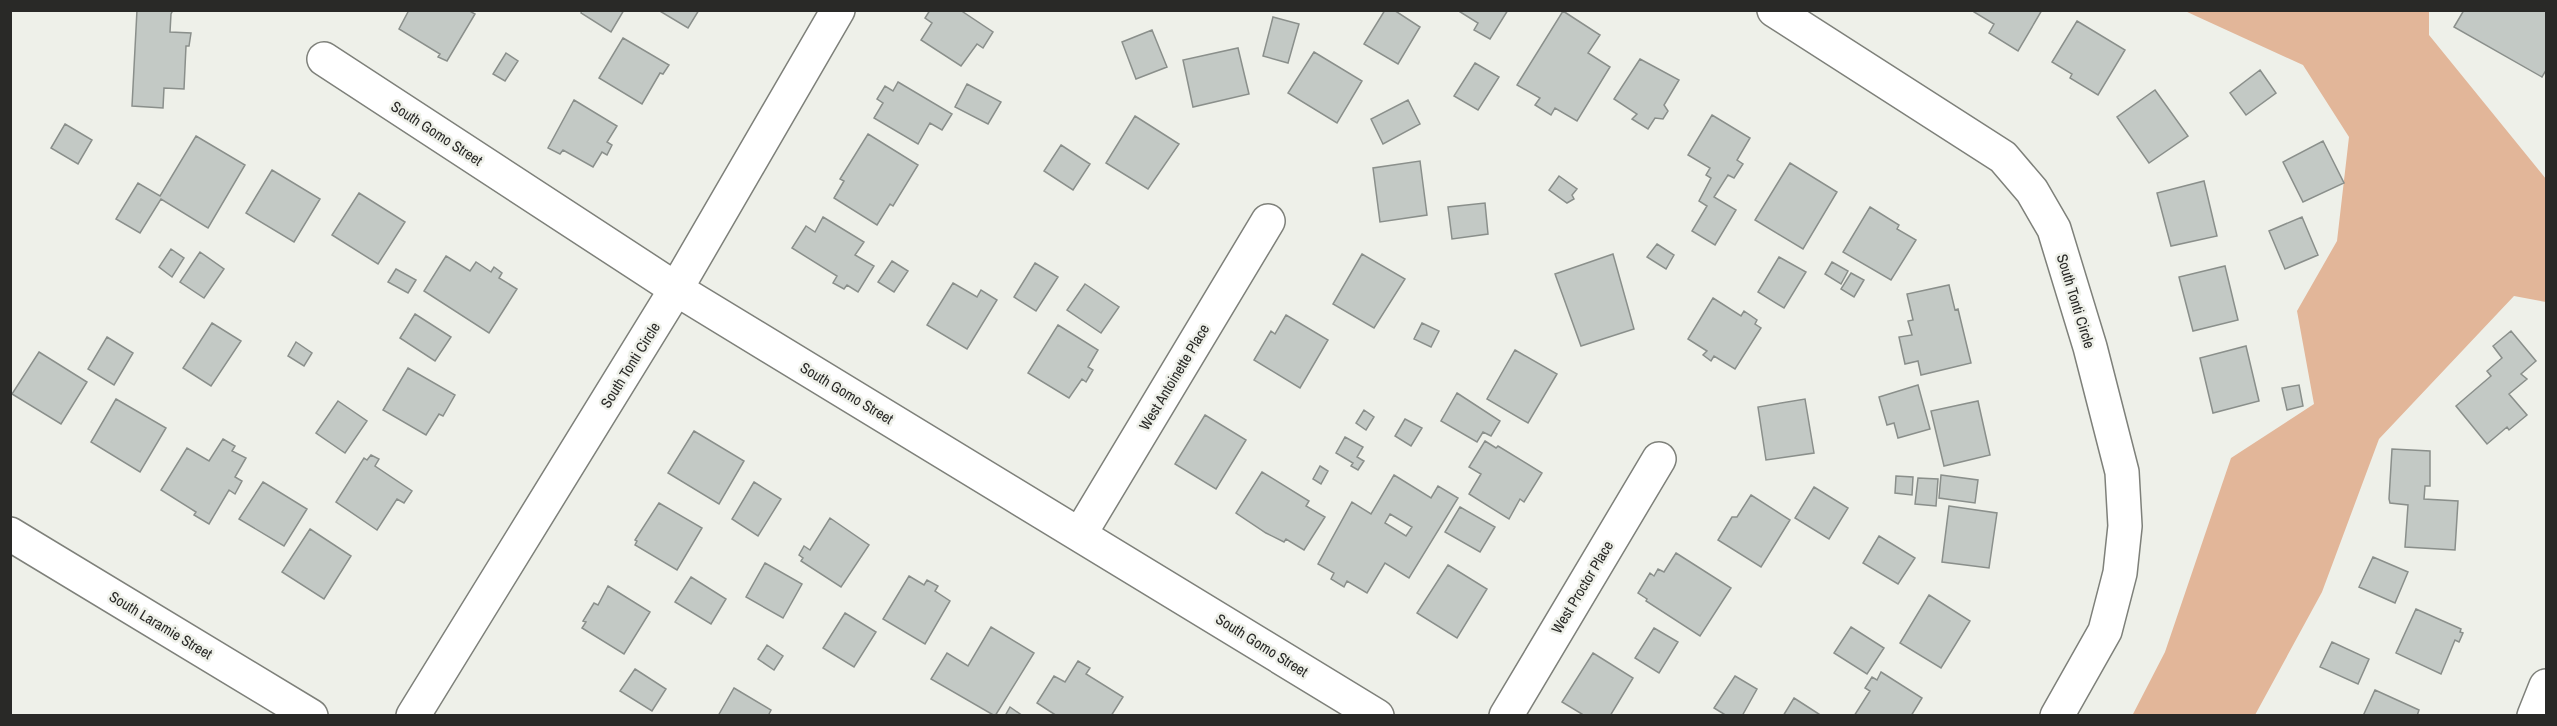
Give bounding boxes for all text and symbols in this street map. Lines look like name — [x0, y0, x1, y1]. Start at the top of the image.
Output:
street label: South Gomo Street — [387, 96, 487, 171]
street label: South Tonti Circle — [2052, 251, 2100, 351]
street label: South Tonti Circle — [595, 318, 665, 412]
street label: West Antoinette Place — [1134, 320, 1214, 434]
street label: South Gomo Street — [796, 357, 898, 429]
street label: West Proctor Place — [1546, 536, 1618, 637]
street label: South Laramie Street — [105, 586, 217, 664]
street label: South Gomo Street — [1212, 608, 1313, 682]

